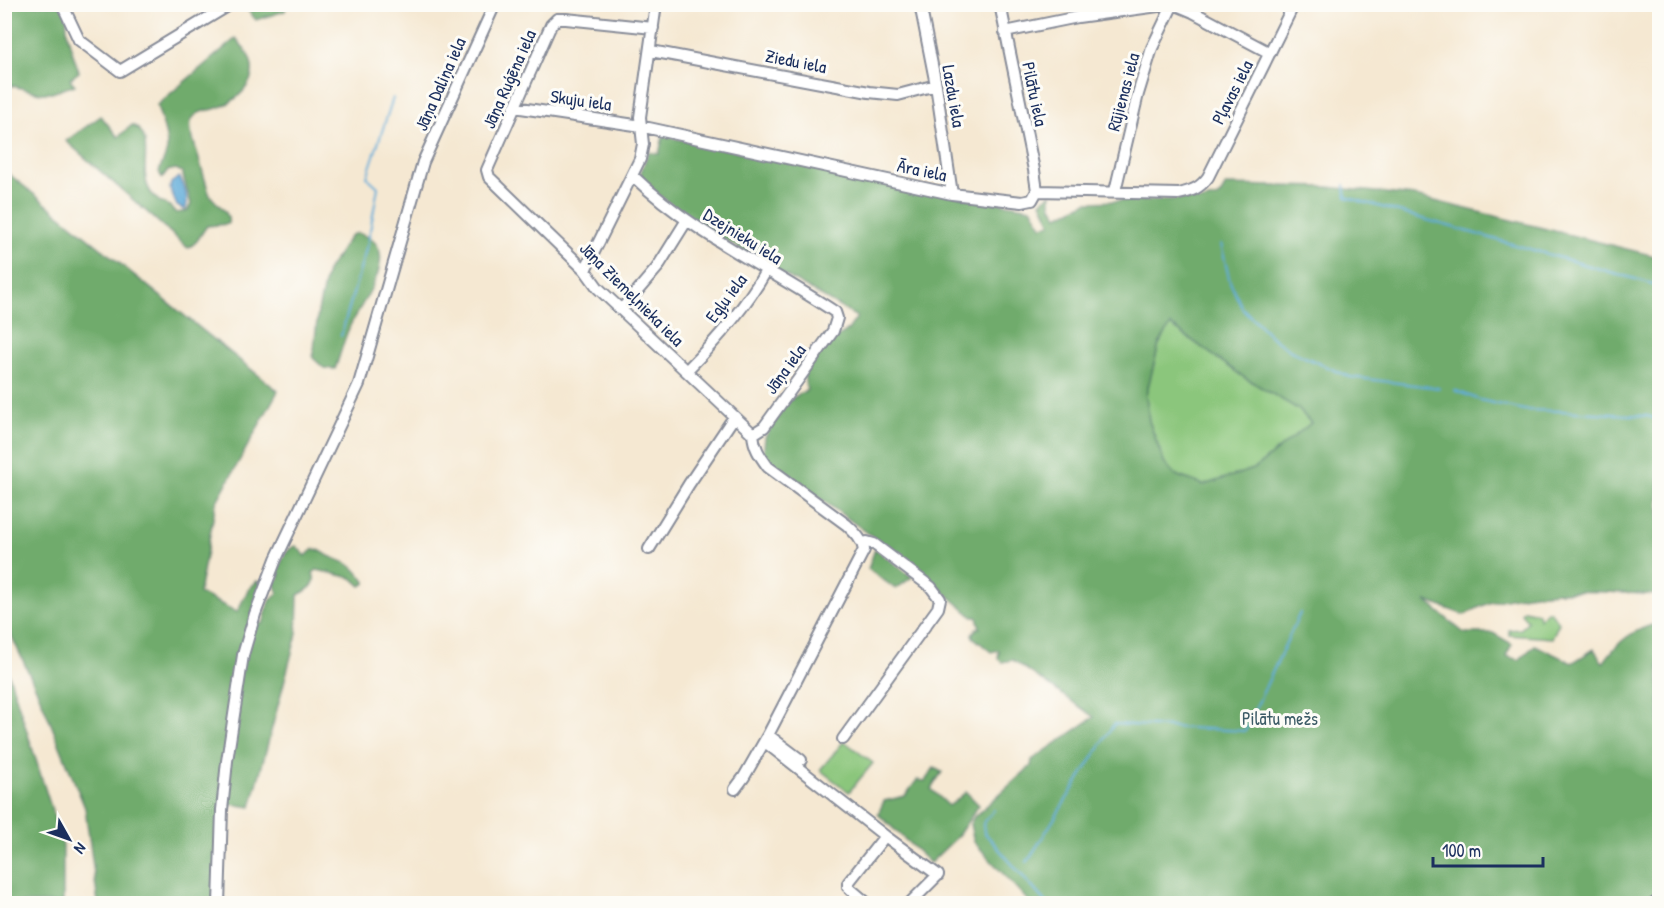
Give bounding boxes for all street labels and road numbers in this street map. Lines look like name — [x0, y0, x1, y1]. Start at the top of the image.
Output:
street label: Jāņa Ruģēna iela — [476, 26, 542, 132]
street label: Jāņa Daliņa iela — [408, 33, 472, 135]
street label: Ziedu iela — [763, 43, 829, 79]
street label: Rūjienas iela — [1101, 50, 1145, 134]
street label: Pļavas iela — [1205, 56, 1259, 128]
street label: Pilātu iela — [1016, 60, 1054, 128]
street label: Lazdu iela — [936, 63, 972, 129]
street label: Skuju iela — [549, 83, 613, 117]
street label: Āra iela — [895, 153, 949, 187]
street label: Dzejnieku iela — [699, 202, 787, 270]
street label: Jāņa Ziemeļnieka iela — [574, 236, 690, 352]
street label: Egļu iela — [699, 268, 753, 328]
street label: Jāņa iela — [758, 339, 812, 399]

